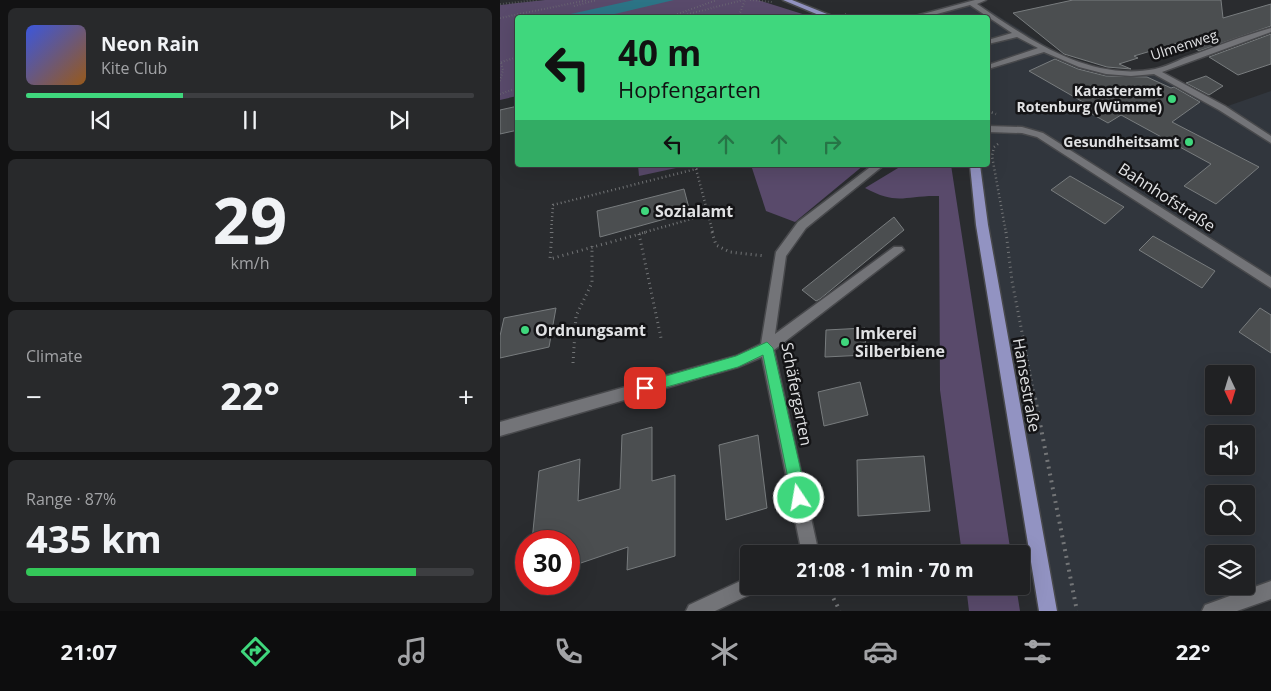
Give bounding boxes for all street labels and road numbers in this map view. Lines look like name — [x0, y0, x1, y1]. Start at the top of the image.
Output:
street label: Ulmenweg — [1148, 25, 1220, 64]
street label: Bahnhofstraße — [1114, 157, 1220, 237]
street label: Hansestraße — [1008, 336, 1046, 434]
street label: Schäfergarten — [776, 341, 818, 447]

